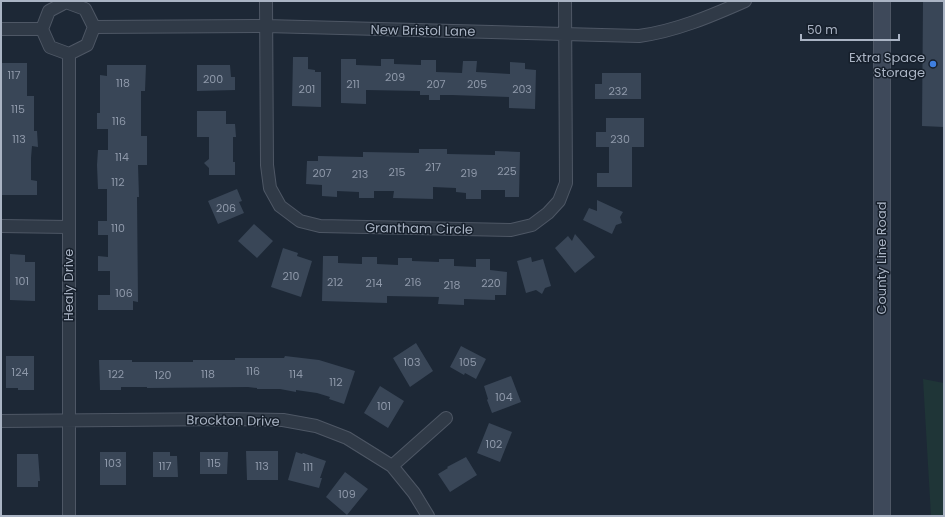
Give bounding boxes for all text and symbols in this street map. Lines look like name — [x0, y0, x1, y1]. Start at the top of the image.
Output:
scale bar — [801, 16, 899, 42]
street label: New Bristol Lane — [371, 20, 475, 41]
text: 50 m — [807, 21, 838, 38]
place label: Extra Space Storage — [849, 48, 925, 82]
marker: Extra Space Storage — [928, 59, 938, 69]
house number: 117 — [7, 67, 21, 83]
house number: 209 — [385, 69, 405, 85]
house number: 200 — [203, 71, 223, 87]
house number: 118 — [116, 75, 130, 91]
house number: 211 — [346, 76, 360, 92]
house number: 207 — [426, 76, 446, 92]
house number: 205 — [467, 76, 487, 92]
house number: 201 — [299, 81, 315, 97]
house number: 203 — [512, 81, 532, 97]
house number: 232 — [608, 83, 628, 99]
house number: 115 — [11, 101, 25, 117]
house number: 116 — [112, 113, 126, 129]
house number: 113 — [12, 131, 26, 147]
house number: 230 — [610, 131, 630, 147]
house number: 114 — [115, 149, 129, 165]
house number: 217 — [425, 159, 441, 175]
house number: 225 — [497, 163, 517, 179]
house number: 215 — [389, 164, 405, 180]
house number: 207 — [312, 165, 332, 181]
house number: 219 — [461, 165, 477, 181]
house number: 213 — [352, 166, 368, 182]
house number: 112 — [111, 174, 125, 190]
house number: 206 — [216, 200, 236, 216]
street label: County Line Road — [872, 202, 891, 314]
street label: Grantham Circle — [365, 218, 473, 239]
house number: 110 — [111, 220, 125, 236]
street label: Healy Drive — [59, 249, 78, 321]
house number: 210 — [283, 268, 299, 284]
house number: 101 — [15, 273, 29, 289]
house number: 212 — [327, 274, 343, 290]
house number: 216 — [405, 274, 421, 290]
house number: 214 — [366, 275, 382, 291]
house number: 220 — [481, 275, 501, 291]
house number: 218 — [444, 277, 460, 293]
house number: 106 — [115, 285, 133, 301]
house number: 103 — [404, 354, 420, 370]
house number: 105 — [459, 354, 477, 370]
house number: 116 — [246, 363, 260, 379]
house number: 124 — [12, 364, 28, 380]
house number: 122 — [108, 366, 124, 382]
house number: 118 — [201, 366, 215, 382]
house number: 114 — [289, 366, 303, 382]
house number: 120 — [155, 367, 171, 383]
house number: 112 — [329, 374, 343, 390]
house number: 104 — [495, 389, 513, 405]
house number: 101 — [377, 398, 391, 414]
street label: Brockton Drive — [186, 410, 280, 431]
house number: 102 — [486, 436, 502, 452]
house number: 103 — [105, 455, 121, 471]
house number: 115 — [207, 455, 221, 471]
house number: 117 — [158, 458, 172, 474]
house number: 113 — [255, 458, 269, 474]
house number: 111 — [303, 459, 313, 475]
house number: 109 — [338, 486, 356, 502]

